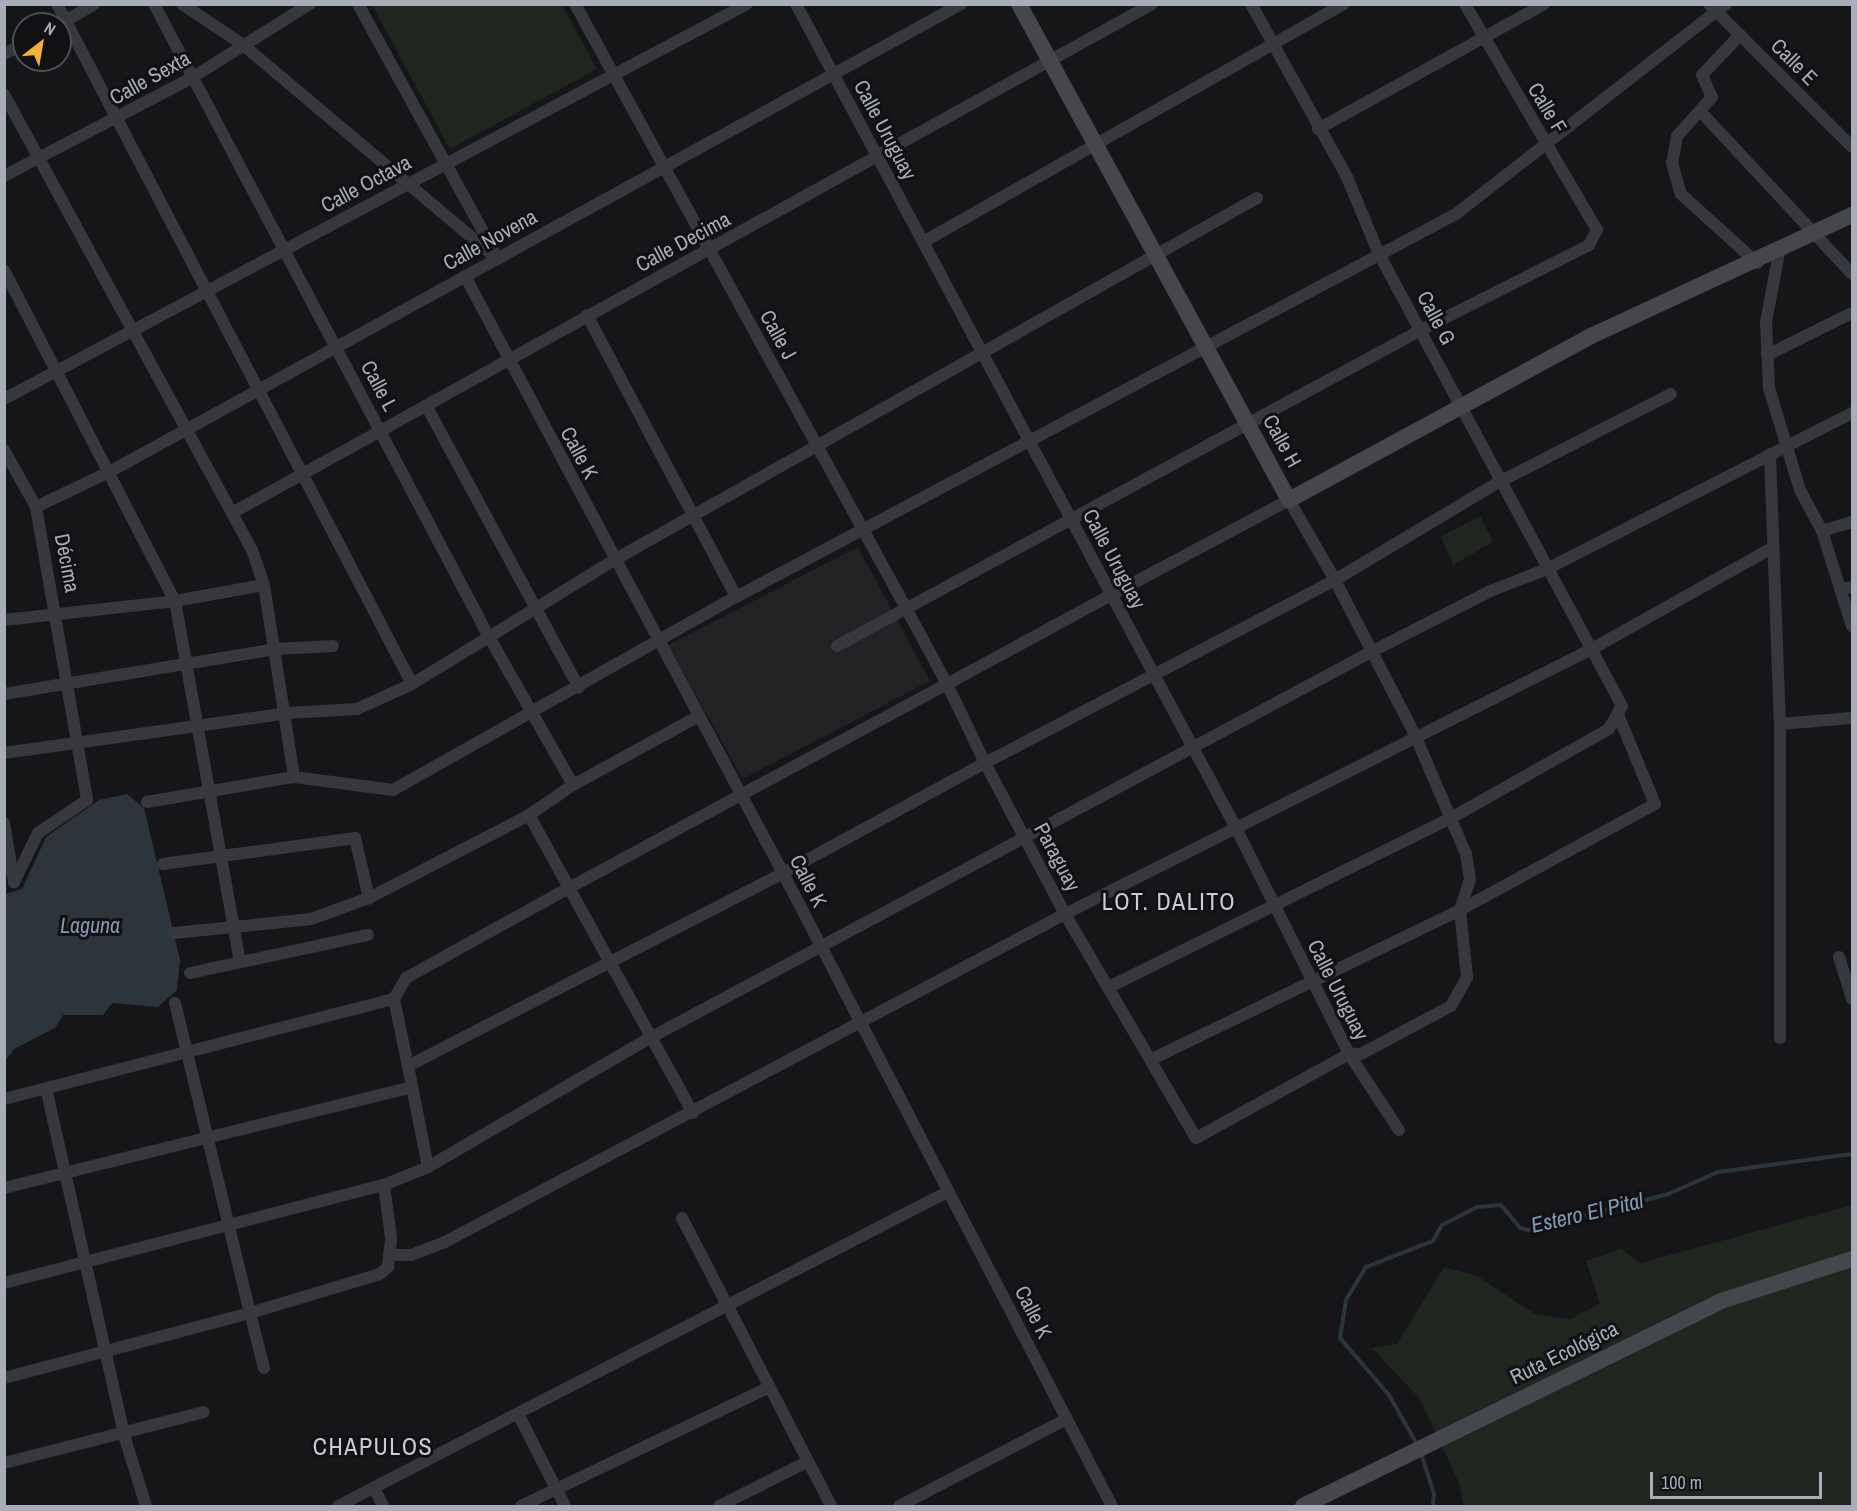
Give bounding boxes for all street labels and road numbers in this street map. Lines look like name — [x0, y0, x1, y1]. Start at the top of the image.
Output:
street label: Calle E — [1765, 33, 1823, 91]
street label: Calle Sexta — [105, 46, 195, 110]
street label: Calle Uruguay — [848, 76, 922, 184]
street label: Calle F — [1522, 78, 1572, 138]
street label: Calle Octava — [317, 150, 415, 218]
street label: Calle Novena — [439, 204, 541, 276]
street label: Calle Decima — [631, 207, 735, 277]
street label: Calle G — [1411, 287, 1461, 349]
street label: Calle J — [754, 306, 802, 364]
street label: Calle L — [355, 356, 403, 416]
street label: Calle H — [1257, 410, 1307, 472]
street label: Calle K — [555, 423, 603, 483]
street label: Calle Uruguay — [1077, 505, 1151, 613]
street label: Décima — [49, 531, 85, 595]
street label: Paraguay — [1029, 819, 1085, 895]
street label: Calle K — [784, 851, 832, 911]
street label: Calle Uruguay — [1302, 936, 1374, 1044]
street label: Calle K — [1009, 1282, 1057, 1342]
street label: Ruta Ecológica — [1506, 1316, 1622, 1390]

